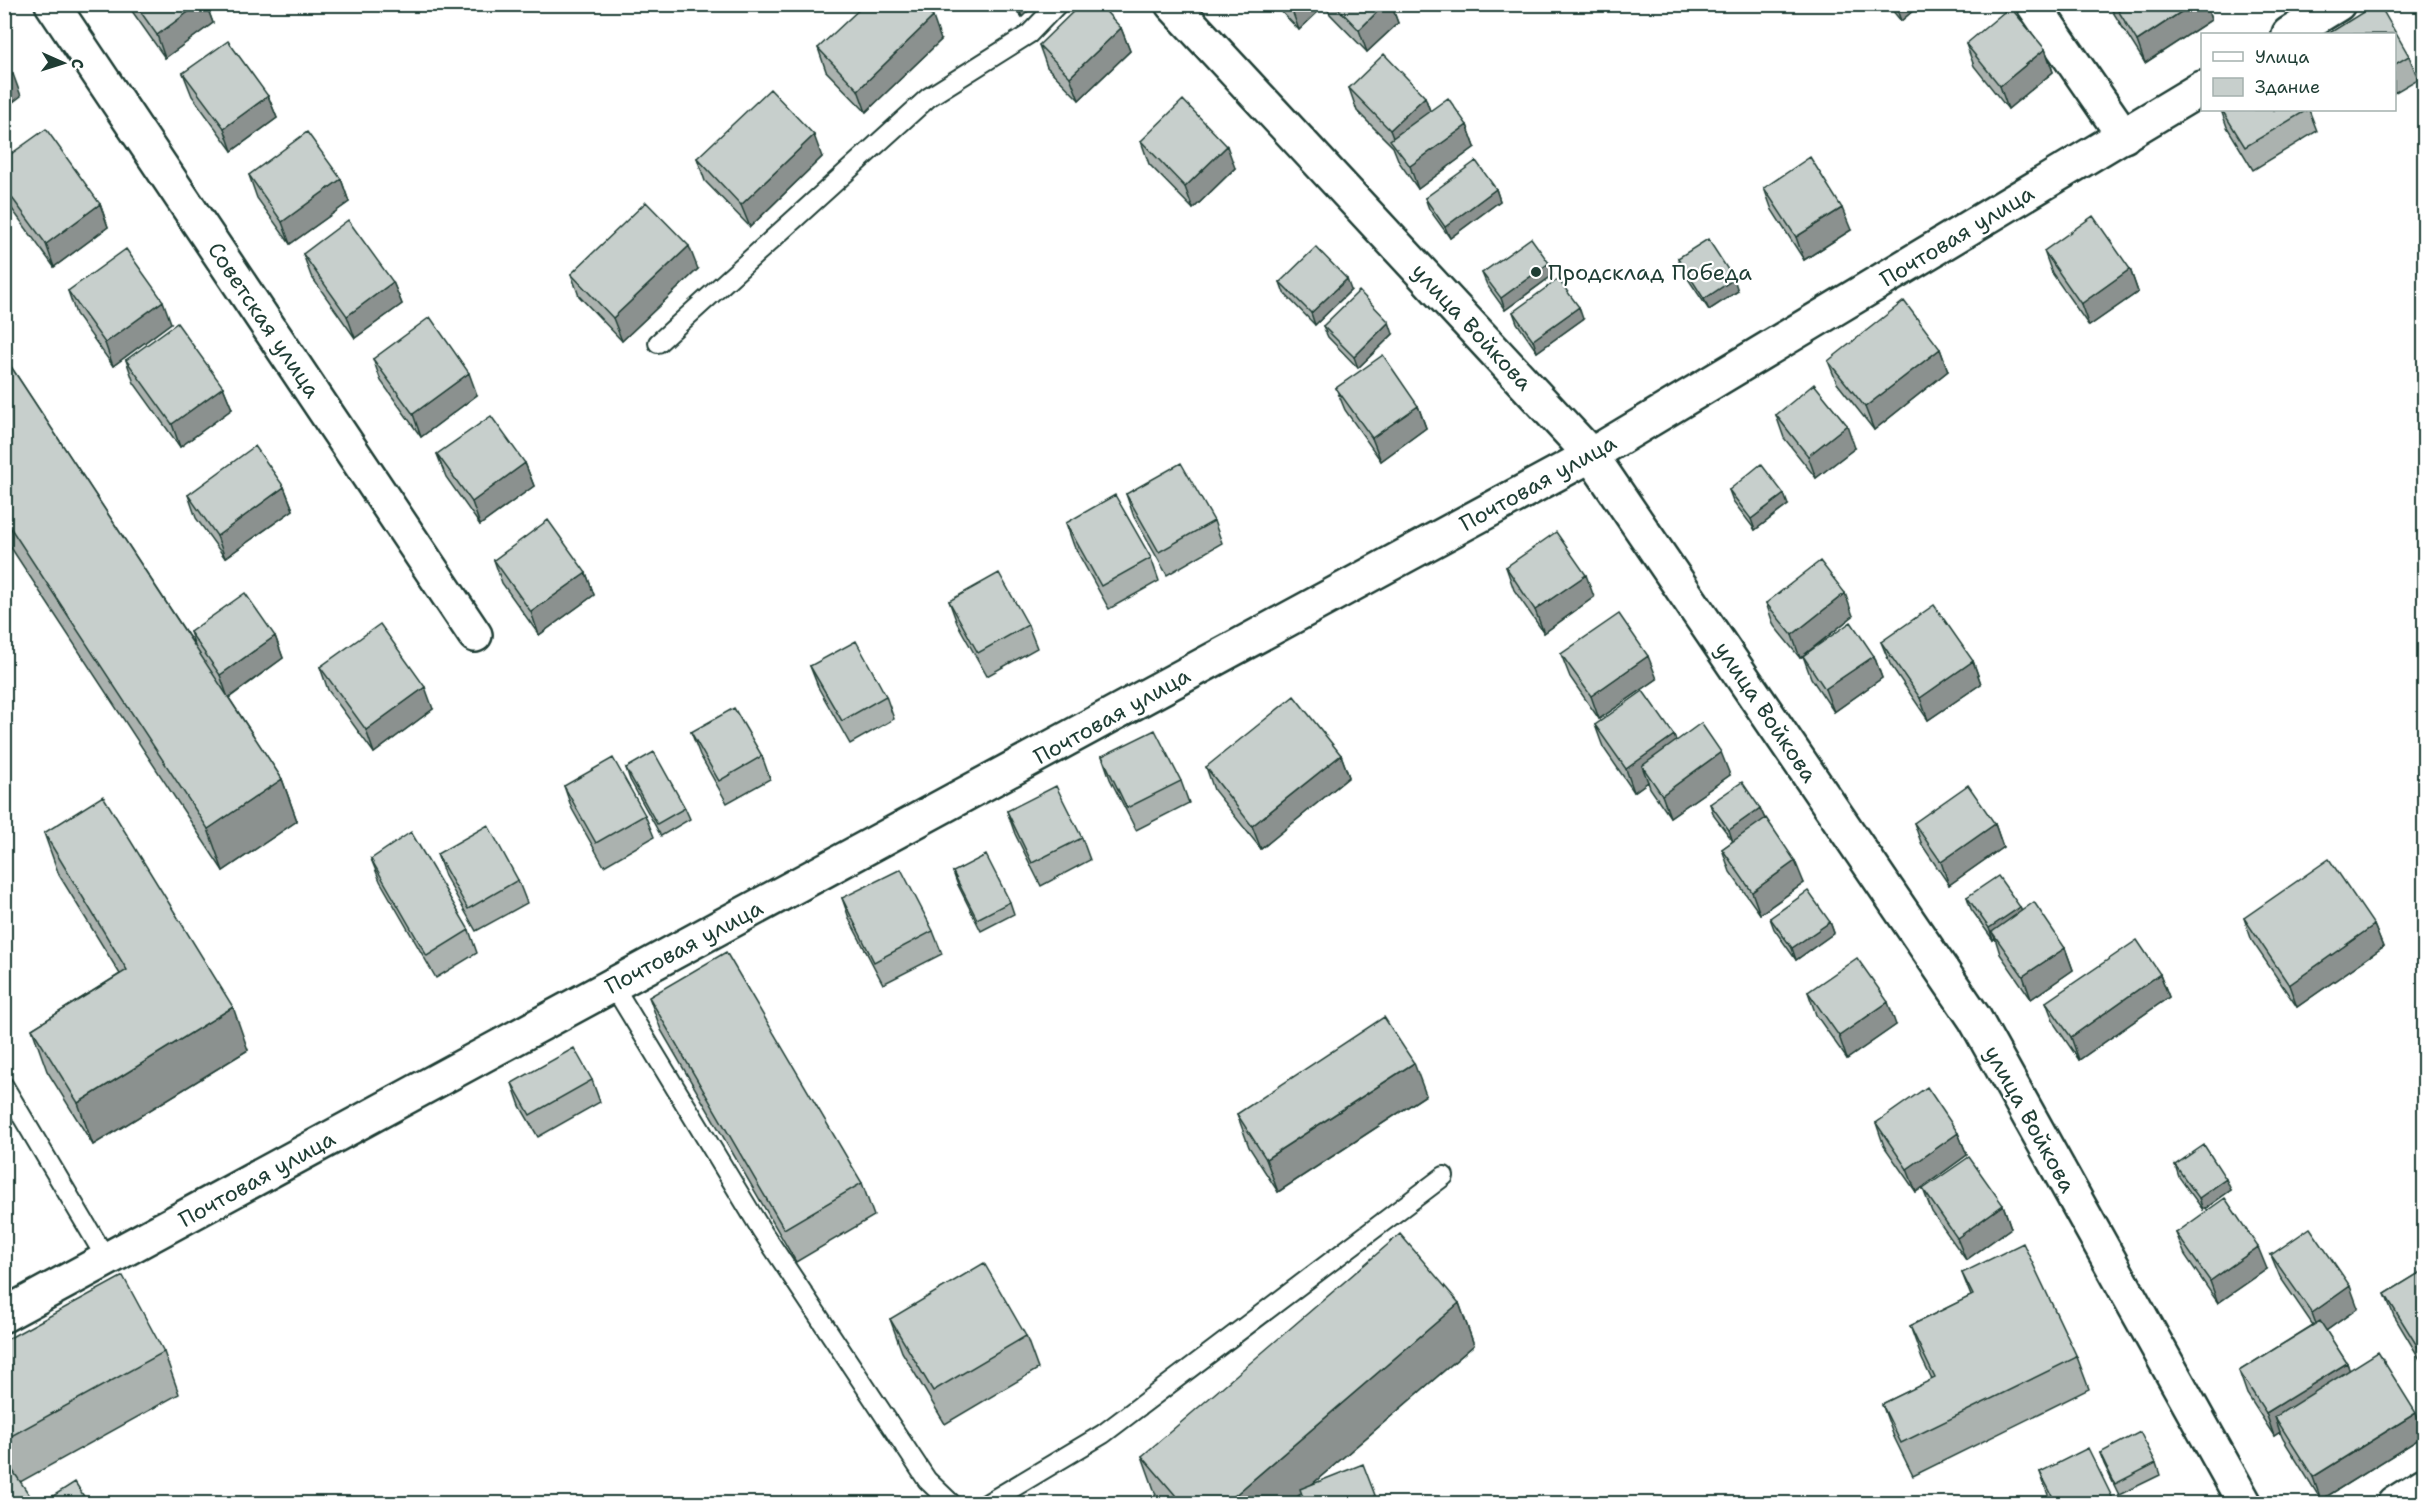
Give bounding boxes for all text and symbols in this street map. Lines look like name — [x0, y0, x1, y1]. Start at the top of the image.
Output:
north arrow — [33, 33, 93, 93]
legend — [2201, 33, 2396, 111]
text: Улица — [2255, 45, 2309, 69]
text: С — [67, 58, 88, 69]
text: Здание — [2255, 75, 2320, 99]
street label: Почтовая улица — [1875, 178, 2040, 293]
street label: Советская улица — [201, 236, 327, 404]
street label: улица Войкова — [1405, 257, 1539, 397]
place label: Продсклад Победа — [1548, 258, 1752, 287]
marker: Продсклад Победа — [1529, 265, 1543, 279]
street label: Почтовая улица — [1455, 428, 1622, 538]
street label: улица Войкова — [1708, 636, 1824, 788]
street label: Почтовая улица — [1029, 661, 1196, 771]
street label: Почтовая улица — [600, 893, 768, 1001]
street label: улица Войкова — [1978, 1040, 2083, 1198]
street label: Почтовая улица — [174, 1124, 341, 1234]

